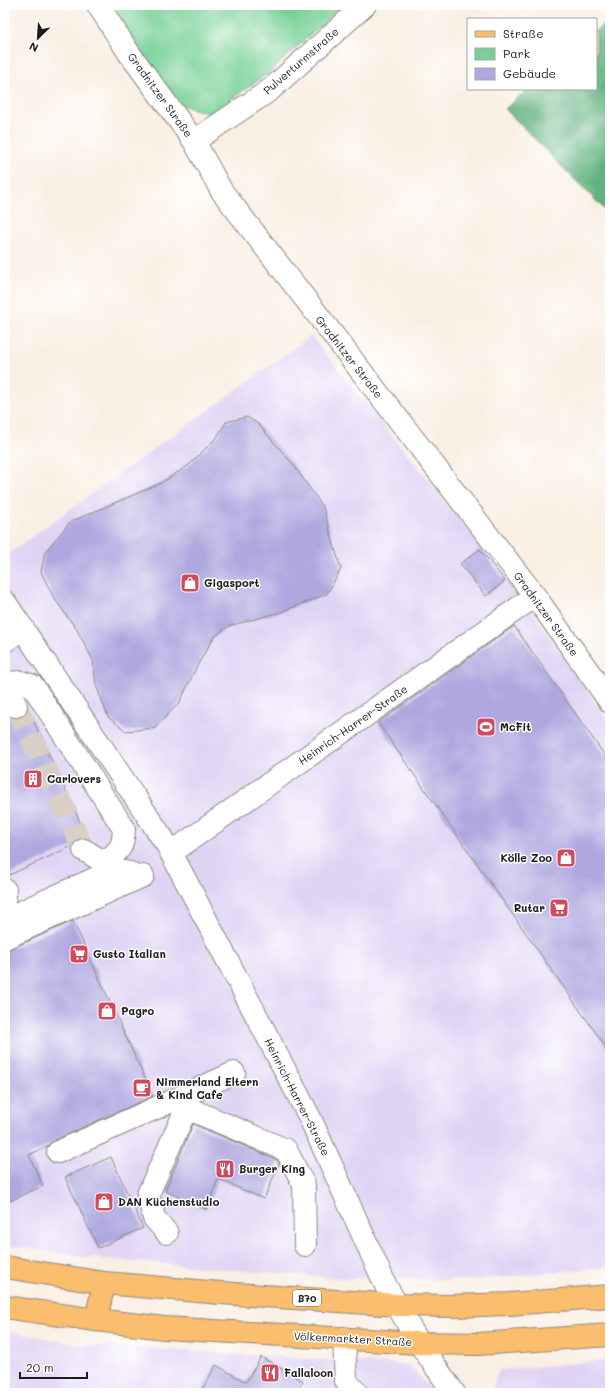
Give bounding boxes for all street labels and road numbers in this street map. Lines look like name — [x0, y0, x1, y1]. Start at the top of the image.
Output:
street label: Pulverturmstraße — [260, 24, 342, 97]
street label: Gradnitzer Straße — [125, 49, 196, 140]
street label: Gradnitzer Straße — [312, 312, 386, 401]
street label: Gradnitzer Straße — [511, 568, 582, 659]
street label: Heinrich-Harrer-Straße — [295, 681, 411, 768]
street label: Heinrich-Harrer-Straße — [261, 1035, 334, 1158]
road number: B70 — [293, 1290, 321, 1306]
street label: Völkermarkter Straße — [293, 1328, 413, 1349]

